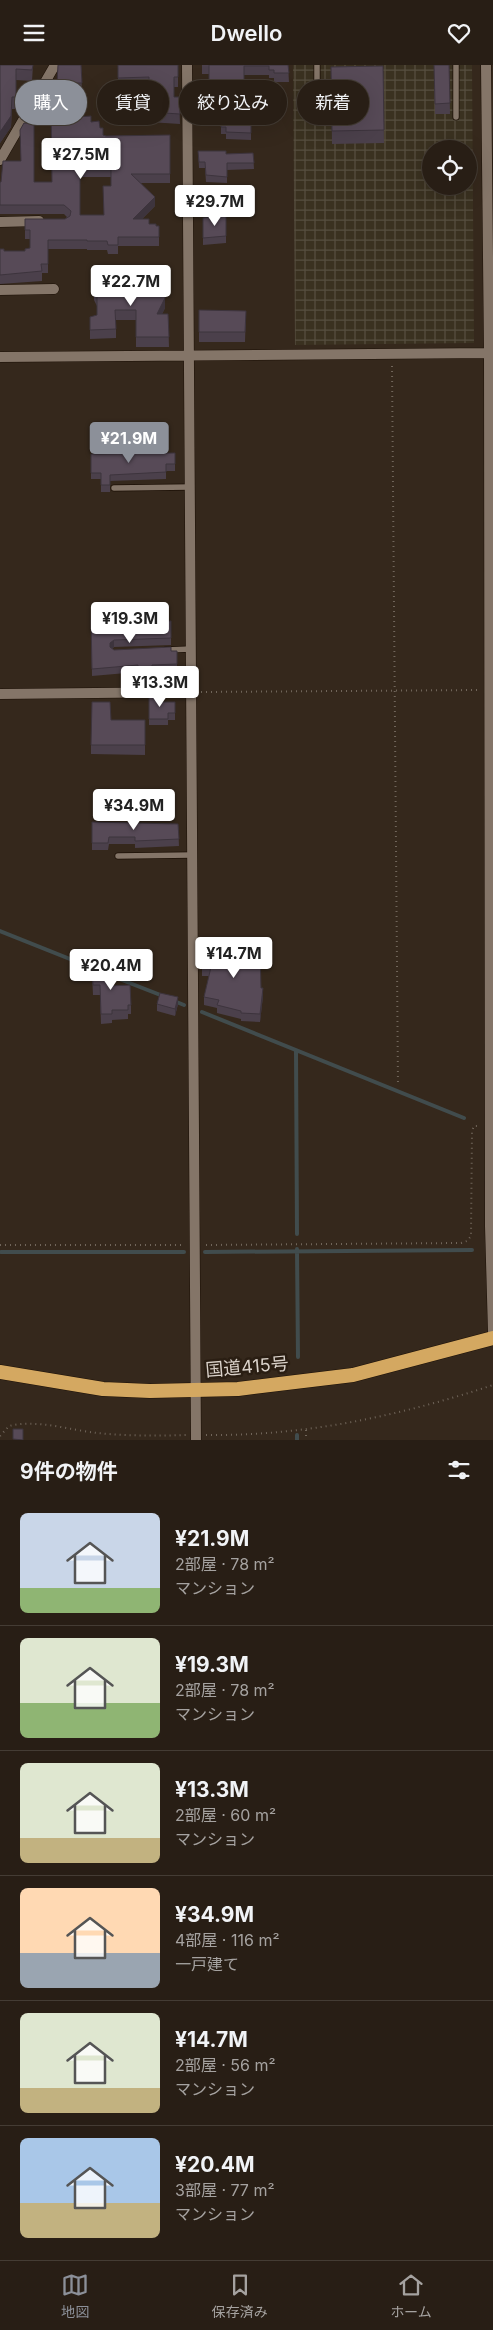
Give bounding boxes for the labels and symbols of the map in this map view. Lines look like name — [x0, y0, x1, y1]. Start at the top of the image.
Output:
pin: ¥27.5M — [40, 137, 122, 180]
pin: ¥29.7M — [174, 185, 256, 227]
pin: ¥22.7M — [90, 265, 172, 307]
pin: ¥21.9M — [88, 421, 170, 464]
pin: ¥19.3M — [89, 601, 171, 644]
pin: ¥13.3M — [119, 665, 201, 708]
pin: ¥34.9M — [93, 789, 175, 831]
pin: ¥14.7M — [193, 937, 275, 979]
pin: ¥20.4M — [70, 949, 152, 991]
street label: 国道415号 — [204, 1352, 289, 1381]

